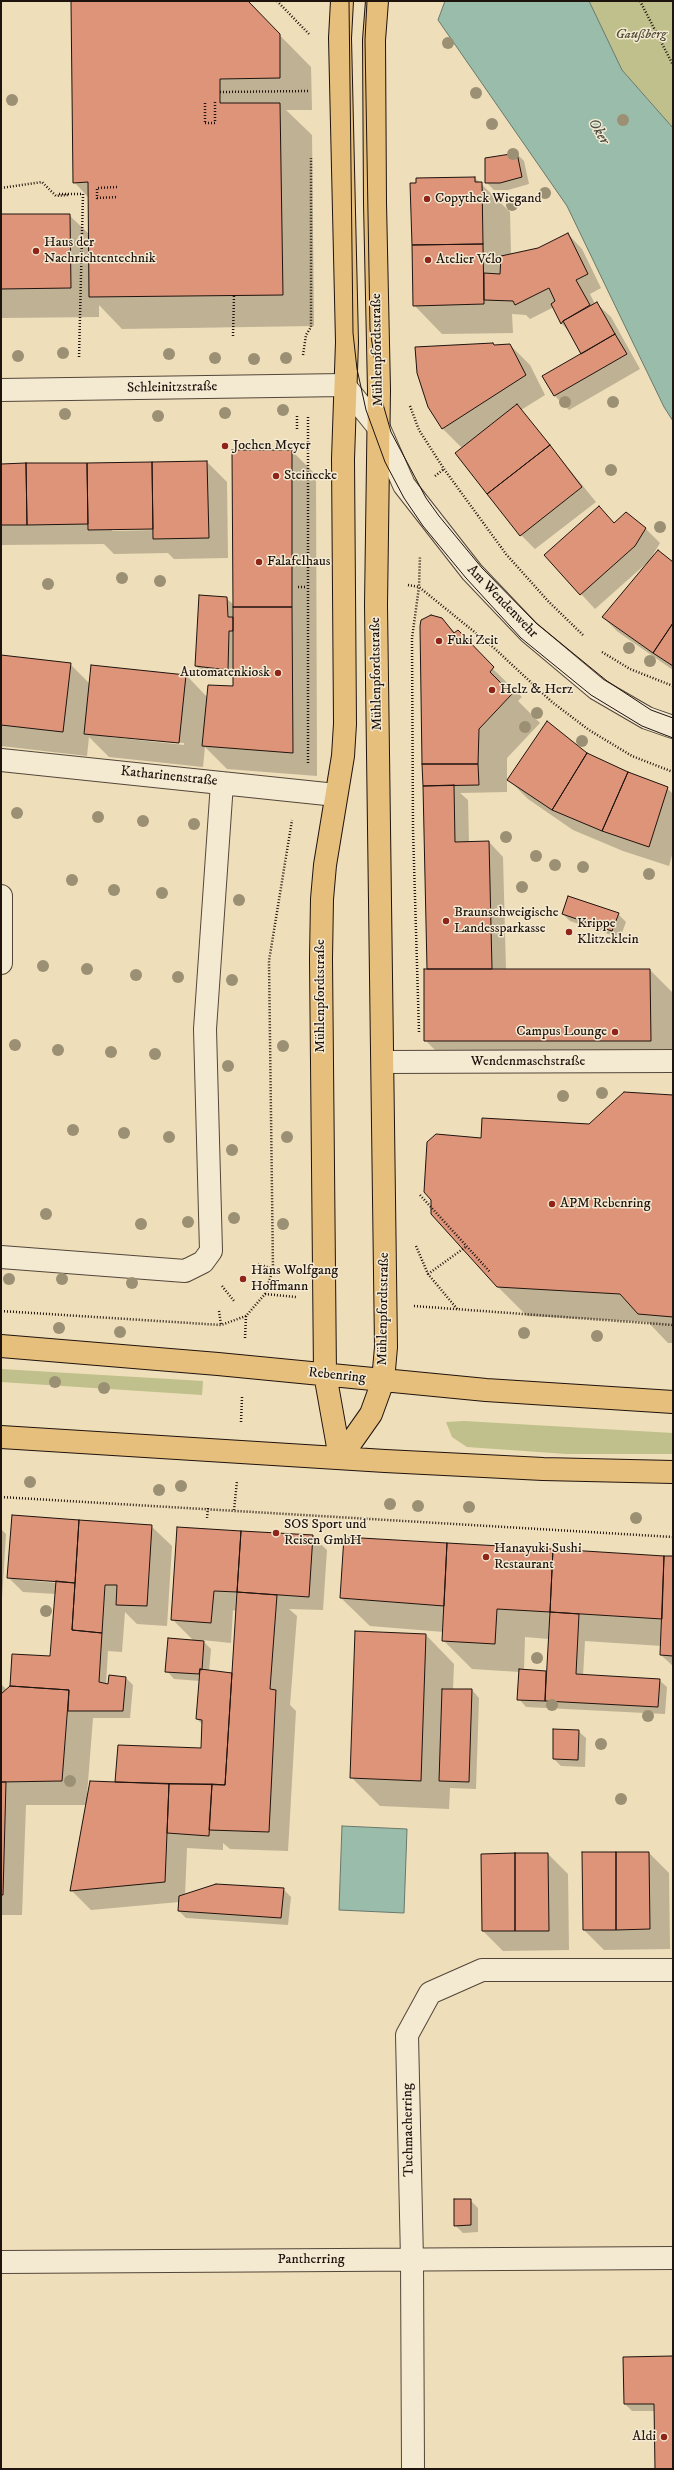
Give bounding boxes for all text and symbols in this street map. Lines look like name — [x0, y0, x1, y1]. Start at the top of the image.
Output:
park label: Gaußberg — [615, 27, 667, 43]
water label: Oker — [583, 116, 613, 148]
place label: Copythek Wiegand — [435, 191, 542, 207]
marker: Copythek Wiegand — [422, 194, 432, 204]
place label: Haus der Nachrichtentechnik — [44, 235, 156, 268]
marker: Haus der Nachrichtentechnik — [31, 246, 41, 256]
place label: Atelier Vélo — [436, 252, 502, 268]
marker: Atelier Vélo — [423, 255, 433, 265]
street label: Mühlenpfordtstraße — [369, 293, 387, 407]
street label: Schleinitzstraße — [127, 379, 217, 397]
place label: Jochen Meyer — [233, 438, 311, 454]
marker: Jochen Meyer — [220, 441, 230, 451]
place label: Steinecke — [284, 468, 337, 484]
marker: Steinecke — [271, 471, 281, 481]
place label: Falafelhaus — [267, 554, 330, 570]
marker: Falafelhaus — [254, 557, 264, 567]
street label: Am Wendenwehr — [463, 562, 541, 642]
street label: Mühlenpfordtstraße — [368, 617, 386, 731]
place label: Fuki Zeit — [447, 633, 498, 649]
marker: Fuki Zeit — [434, 636, 444, 646]
place label: Automatenkiosk — [180, 665, 270, 681]
marker: Automatenkiosk — [273, 668, 283, 678]
place label: Helz & Herz — [500, 682, 573, 698]
marker: Helz & Herz — [487, 685, 497, 695]
street label: Katharinenstraße — [120, 764, 218, 790]
place label: Braunschweigische Landessparkasse — [454, 905, 559, 938]
marker: Braunschweigische Landessparkasse — [441, 916, 451, 926]
place label: Krippe Klitzeklein — [577, 916, 639, 948]
marker: Krippe Klitzeklein — [564, 927, 574, 937]
street label: Mühlenpfordtstraße — [313, 939, 329, 1053]
place label: Campus Lounge — [516, 1024, 607, 1040]
marker: Campus Lounge — [610, 1027, 620, 1037]
street label: Wendenmaschstraße — [471, 1054, 585, 1070]
place label: APM Rebenring — [560, 1196, 650, 1212]
marker: APM Rebenring — [547, 1199, 557, 1209]
street label: Mühlenpfordtstraße — [375, 1252, 393, 1366]
place label: Hans Wolfgang Hoffmann — [251, 1263, 338, 1296]
marker: Hans Wolfgang Hoffmann — [238, 1274, 248, 1284]
street label: Rebenring — [307, 1365, 367, 1387]
place label: SOS Sport und Reisen GmbH — [284, 1517, 366, 1550]
marker: SOS Sport und Reisen GmbH — [271, 1528, 281, 1538]
place label: Hanayuki Sushi Restaurant — [494, 1541, 582, 1574]
marker: Hanayuki Sushi Restaurant — [481, 1552, 491, 1562]
street label: Tuchmacherring — [400, 2083, 418, 2177]
street label: Pantherring — [277, 2252, 345, 2268]
place label: Aldi — [632, 2429, 656, 2445]
marker: Aldi — [659, 2432, 669, 2442]

